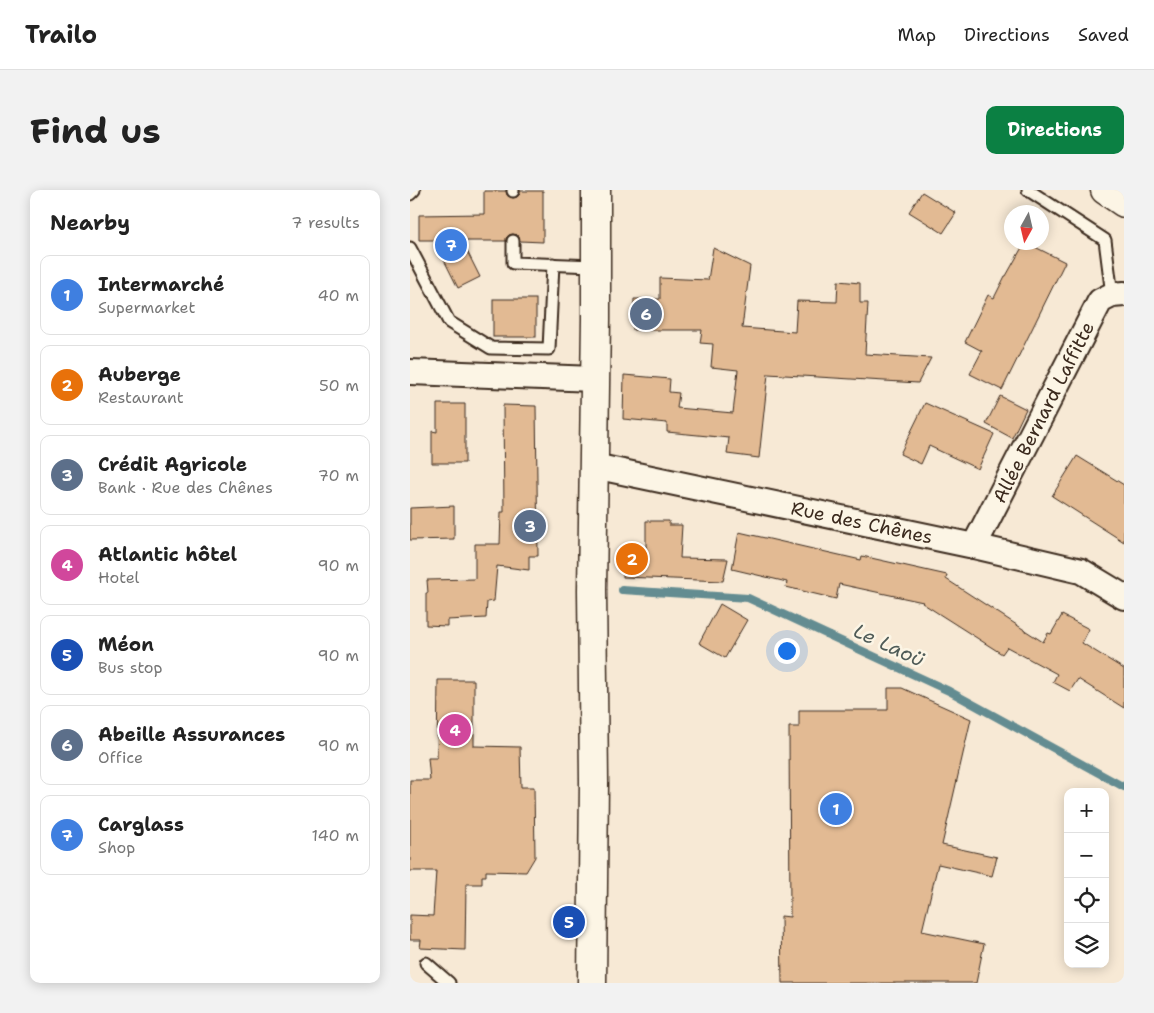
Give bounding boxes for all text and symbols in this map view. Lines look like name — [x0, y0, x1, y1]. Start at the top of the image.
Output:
text: Trailo — [25, 19, 97, 51]
text: Map — [898, 23, 936, 47]
text: Directions — [964, 23, 1050, 47]
text: Saved — [1078, 23, 1129, 47]
button: Directions — [986, 106, 1124, 154]
text: Find us — [30, 107, 161, 154]
north arrow — [1004, 205, 1049, 250]
text: Nearby — [50, 209, 130, 237]
text: 7 results — [291, 212, 360, 233]
pin: 7 — [435, 226, 467, 264]
text: Intermarché — [98, 272, 224, 297]
text: 1 — [63, 285, 71, 306]
text: 40 m — [317, 285, 359, 306]
pin: 6 — [630, 295, 662, 333]
text: Supermarket — [98, 297, 195, 318]
street label: Allée Bernard Laffitte — [987, 317, 1100, 507]
text: Auberge — [98, 362, 181, 387]
text: 2 — [61, 375, 73, 396]
text: 50 m — [319, 375, 359, 396]
text: Restaurant — [98, 387, 184, 408]
text: Crédit Agricole — [98, 452, 247, 477]
text: 3 — [61, 465, 73, 486]
text: 70 m — [318, 465, 359, 486]
text: Bank · Rue des Chênes — [98, 477, 273, 498]
street label: Rue des Chênes — [789, 495, 935, 550]
pin: 3 — [514, 507, 546, 545]
pin: 2 — [616, 540, 648, 578]
text: Atlantic hôtel — [98, 542, 237, 567]
text: 4 — [61, 555, 73, 576]
text: 90 m — [318, 555, 359, 576]
text: Hotel — [98, 567, 139, 588]
water label: Le Laoü — [849, 617, 929, 673]
text: Méon — [98, 632, 154, 657]
your location — [774, 638, 800, 664]
text: 5 — [62, 645, 72, 666]
text: 90 m — [318, 645, 359, 666]
text: Bus stop — [98, 657, 163, 678]
pin: 4 — [439, 711, 471, 749]
text: Abeille Assurances — [98, 722, 285, 747]
text: 6 — [61, 735, 73, 756]
text: 90 m — [318, 735, 359, 756]
text: Office — [98, 747, 143, 768]
map controls — [1064, 788, 1109, 968]
button: + — [1064, 788, 1109, 833]
pin: 1 — [820, 790, 852, 828]
text: Carglass — [98, 812, 184, 837]
text: 7 — [61, 825, 73, 846]
text: 140 m — [312, 825, 359, 846]
button: − — [1064, 833, 1109, 878]
text: Shop — [98, 837, 135, 858]
button: locate — [1064, 878, 1109, 923]
pin: 5 — [553, 903, 585, 941]
button: layers — [1064, 923, 1109, 968]

